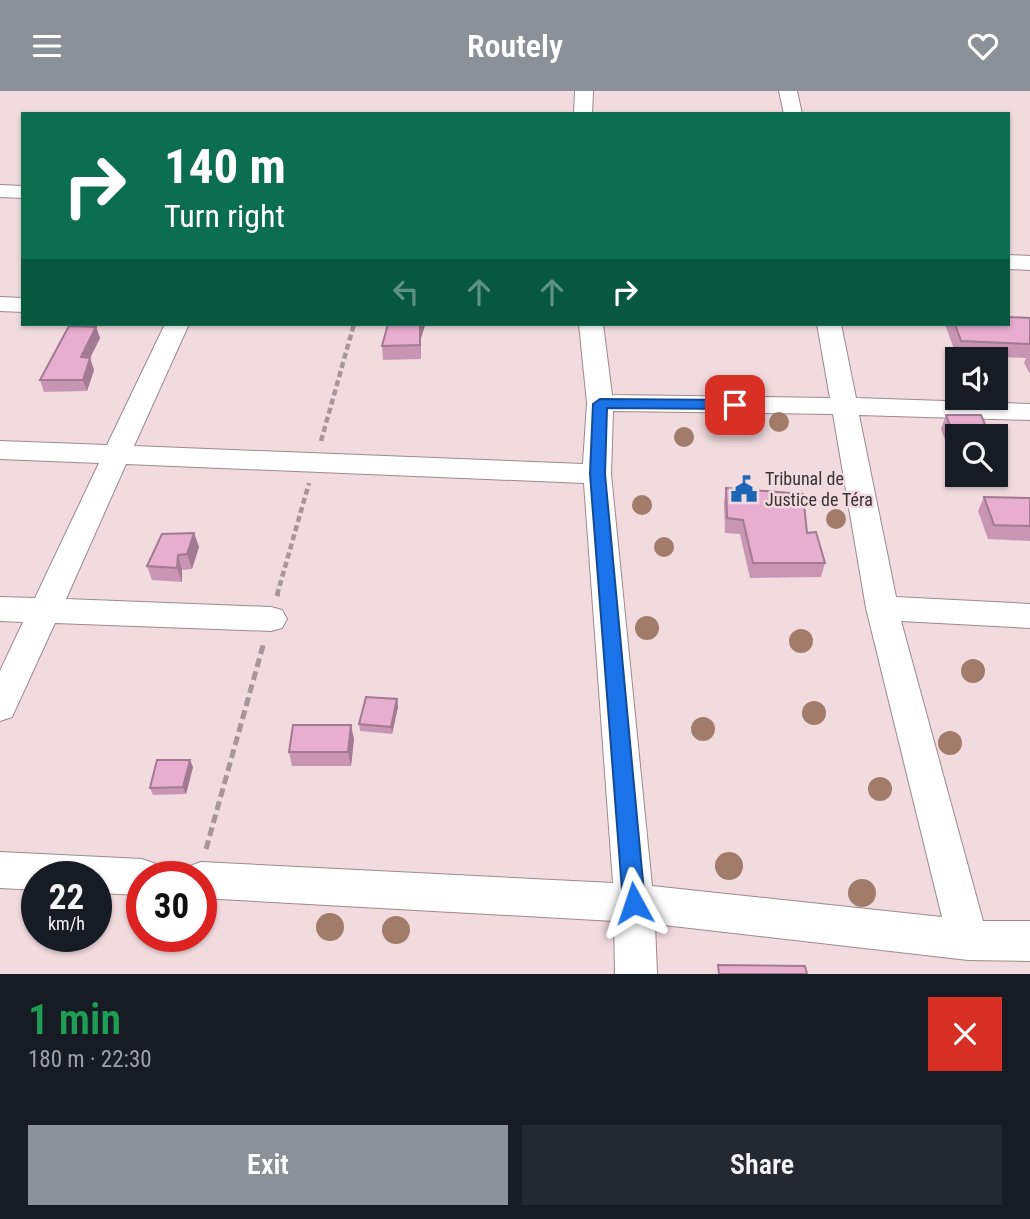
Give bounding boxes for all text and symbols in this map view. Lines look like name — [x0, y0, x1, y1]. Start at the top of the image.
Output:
icon: menu — [28, 27, 66, 65]
text: Routely — [467, 27, 563, 65]
icon: heart — [964, 27, 1002, 65]
text: 140 m — [164, 138, 286, 195]
icon: right — [49, 140, 140, 231]
text: Turn right — [164, 197, 285, 235]
icon: left — [387, 273, 425, 311]
icon: ahead — [460, 273, 498, 311]
icon: ahead — [533, 273, 571, 311]
icon: right — [606, 273, 644, 311]
map controls — [945, 347, 1008, 487]
button: sound — [945, 347, 1008, 410]
pin — [705, 375, 765, 435]
icon: arrive — [716, 386, 754, 424]
button: search — [945, 424, 1008, 487]
place label: Tribunal de Justice de Téra — [765, 468, 873, 510]
public building icon: Tribunal de Justice de Téra — [729, 474, 759, 504]
speed limit sign: 30 — [126, 861, 217, 952]
position arrow — [597, 866, 671, 940]
text: 22 — [49, 877, 84, 918]
text: km/h — [48, 913, 85, 934]
text: 1 min — [28, 995, 121, 1044]
button: close — [928, 997, 1002, 1071]
text: 180 m · 22:30 — [28, 1046, 152, 1073]
button: Exit — [28, 1125, 508, 1205]
button: Share — [522, 1125, 1002, 1205]

